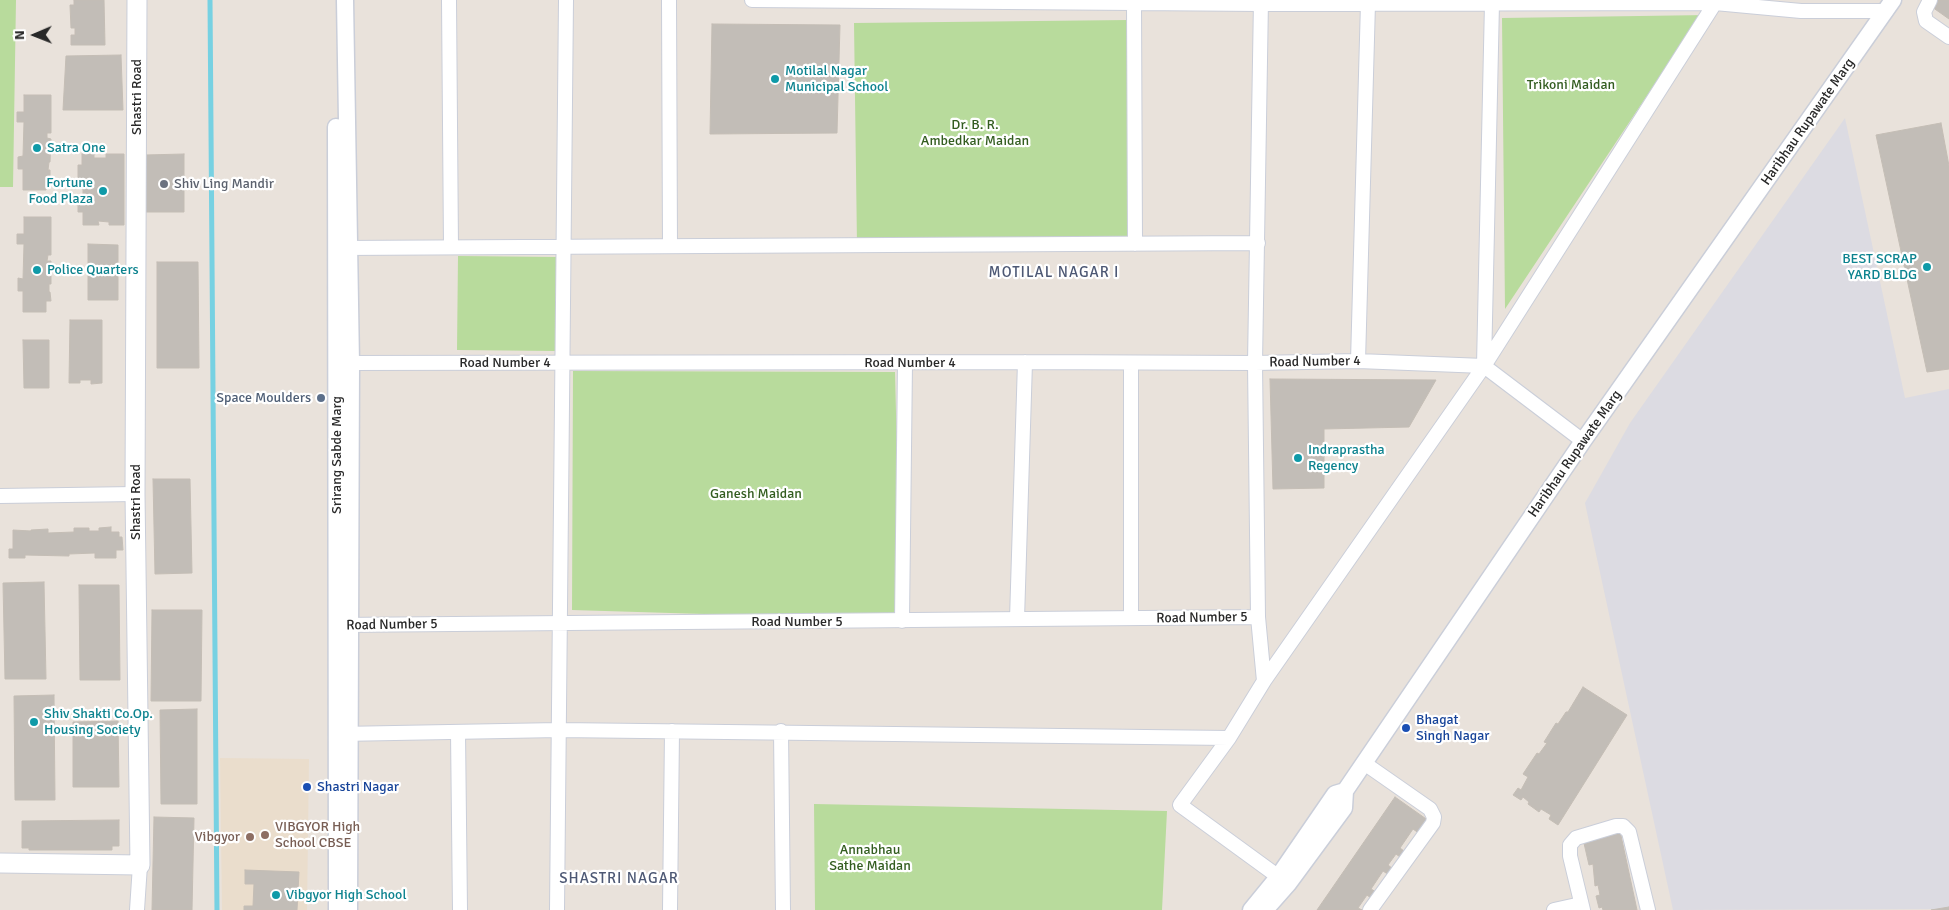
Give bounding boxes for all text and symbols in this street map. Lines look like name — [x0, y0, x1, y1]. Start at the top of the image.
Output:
north arrow — [10, 10, 60, 60]
text: N — [11, 30, 28, 40]
street label: Haribhau Rupawate Marg — [1758, 55, 1858, 189]
street label: Shastri Road — [129, 59, 145, 135]
place label: Motilal Nagar Municipal School — [785, 63, 888, 95]
marker: Motilal Nagar Municipal School — [769, 73, 781, 85]
park label: Trikoni Maidan — [1527, 77, 1615, 93]
park label: Dr. B. R. Ambedkar Maidan — [921, 117, 1029, 150]
place label: Satra One — [47, 140, 106, 156]
marker: Satra One — [31, 142, 43, 154]
place label: Fortune Food Plaza — [29, 175, 93, 208]
place label: Shiv Ling Mandir — [174, 176, 274, 192]
marker: Shiv Ling Mandir — [158, 178, 170, 190]
marker: Fortune Food Plaza — [97, 185, 109, 197]
place label: BEST SCRAP YARD BLDG — [1842, 251, 1917, 284]
marker: BEST SCRAP YARD BLDG — [1921, 261, 1933, 273]
place label: Police Quarters — [47, 262, 139, 278]
marker: Police Quarters — [31, 264, 43, 276]
district label: MOTILAL NAGAR I — [987, 264, 1121, 282]
street label: Road Number 4 — [1269, 353, 1361, 371]
street label: Road Number 4 — [459, 355, 551, 371]
street label: Road Number 4 — [864, 355, 956, 371]
street label: Haribhau Rupawate Marg — [1525, 387, 1625, 521]
place label: Space Moulders — [216, 390, 311, 406]
marker: Space Moulders — [315, 392, 327, 404]
street label: Srirang Sabde Marg — [329, 396, 345, 514]
place label: Indraprastha Regency — [1308, 442, 1385, 474]
marker: Indraprastha Regency — [1292, 452, 1304, 464]
street label: Shastri Road — [128, 464, 144, 540]
park label: Ganesh Maidan — [710, 486, 802, 502]
street label: Road Number 5 — [1156, 609, 1248, 627]
street label: Road Number 5 — [751, 614, 843, 630]
street label: Road Number 5 — [346, 616, 438, 634]
place label: Shiv Shakti Co.Op. Housing Society — [44, 706, 153, 739]
place label: Bhagat Singh Nagar — [1416, 712, 1489, 744]
marker: Shiv Shakti Co.Op. Housing Society — [28, 716, 40, 728]
marker: Bhagat Singh Nagar — [1400, 722, 1412, 734]
place label: Shastri Nagar — [317, 779, 399, 795]
marker: Shastri Nagar — [301, 781, 313, 793]
place label: VIBGYOR High School CBSE — [275, 819, 360, 852]
place label: Vibgyor — [195, 829, 240, 845]
marker: VIBGYOR High School CBSE — [259, 829, 271, 841]
marker: Vibgyor — [244, 831, 256, 843]
park label: Annabhau Sathe Maidan — [829, 842, 911, 874]
district label: SHASTRI NAGAR — [558, 870, 680, 888]
place label: Vibgyor High School — [286, 887, 407, 903]
marker: Vibgyor High School — [270, 889, 282, 901]

